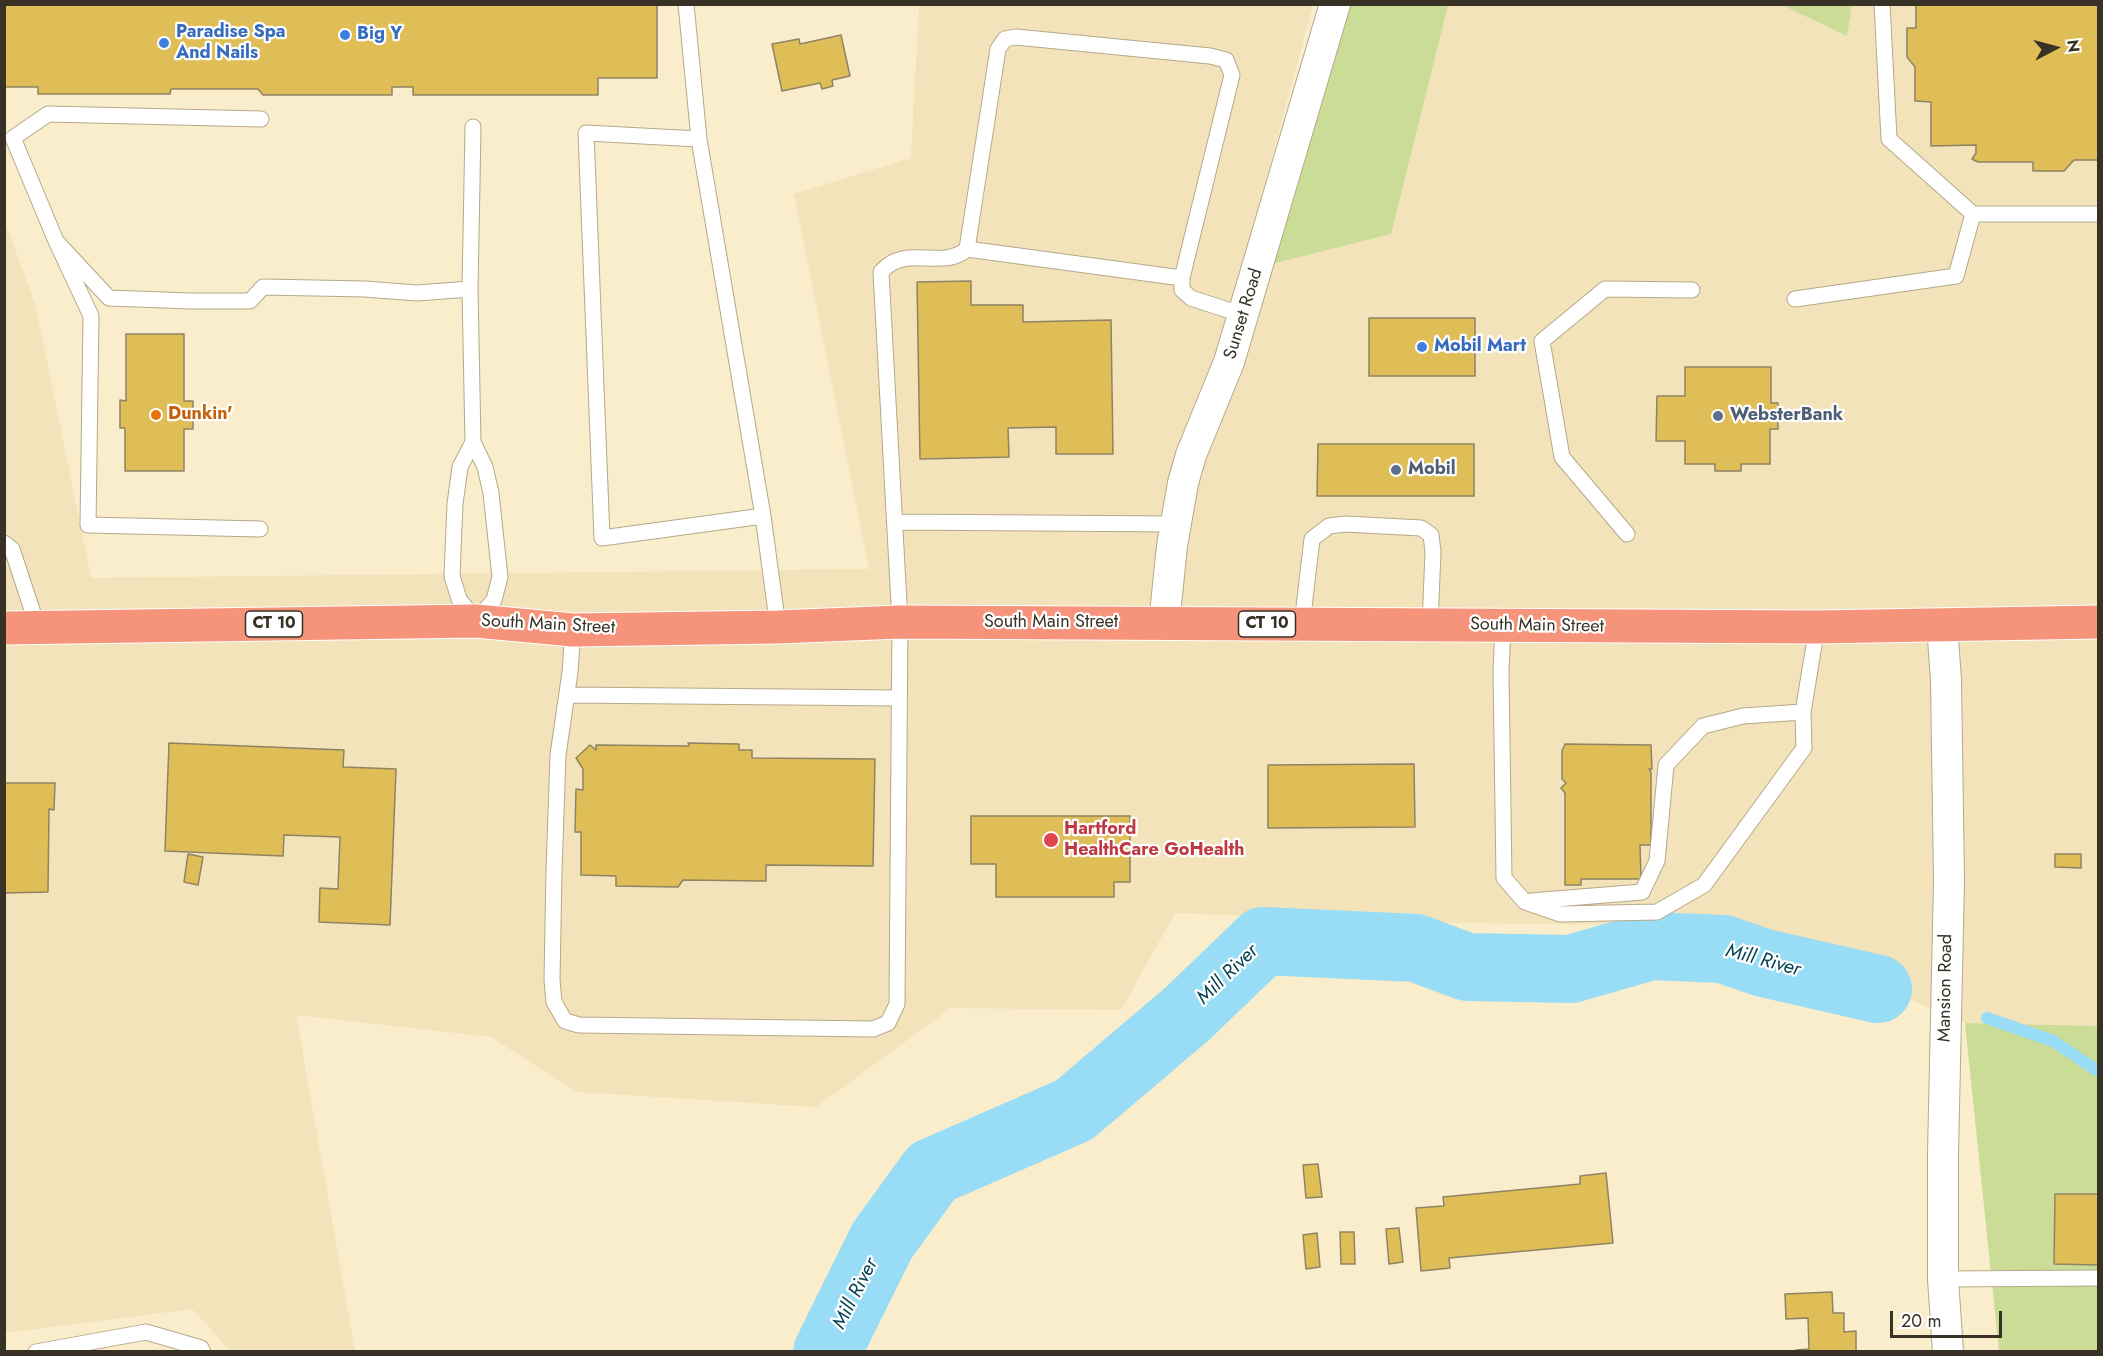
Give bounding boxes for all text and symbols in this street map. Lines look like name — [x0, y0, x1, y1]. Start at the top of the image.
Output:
north arrow — [2025, 18, 2085, 78]
place label: Paradise Spa And Nails — [176, 22, 286, 64]
place label: Big Y — [357, 24, 402, 46]
marker: Big Y — [338, 28, 352, 42]
marker: Paradise Spa And Nails — [157, 36, 171, 50]
text: N — [2061, 39, 2086, 54]
street label: Sunset Road — [1220, 266, 1268, 362]
place label: Mobil Mart — [1434, 336, 1526, 358]
marker: Mobil Mart — [1415, 340, 1429, 354]
place label: Dunkin' — [168, 404, 233, 426]
place label: WebsterBank — [1730, 405, 1843, 427]
marker: Dunkin' — [149, 408, 163, 422]
marker: WebsterBank — [1711, 409, 1725, 423]
place label: Mobil — [1408, 459, 1456, 481]
marker: Mobil — [1389, 463, 1403, 477]
road number: CT 10 — [246, 611, 302, 637]
street label: South Main Street — [481, 611, 615, 639]
road number: CT 10 — [1238, 611, 1296, 637]
street label: South Main Street — [984, 612, 1118, 634]
street label: South Main Street — [1470, 614, 1604, 638]
place label: Hartford HealthCare GoHealth — [1064, 819, 1244, 862]
marker: Hartford HealthCare GoHealth — [1042, 831, 1060, 849]
street label: Mansion Road — [1934, 934, 1958, 1042]
water label: Mill River — [1192, 940, 1264, 1010]
water label: Mill River — [1723, 940, 1803, 982]
water label: Mill River — [828, 1254, 884, 1334]
scale bar — [1893, 1299, 2006, 1337]
text: 20 m — [1901, 1308, 1941, 1334]

